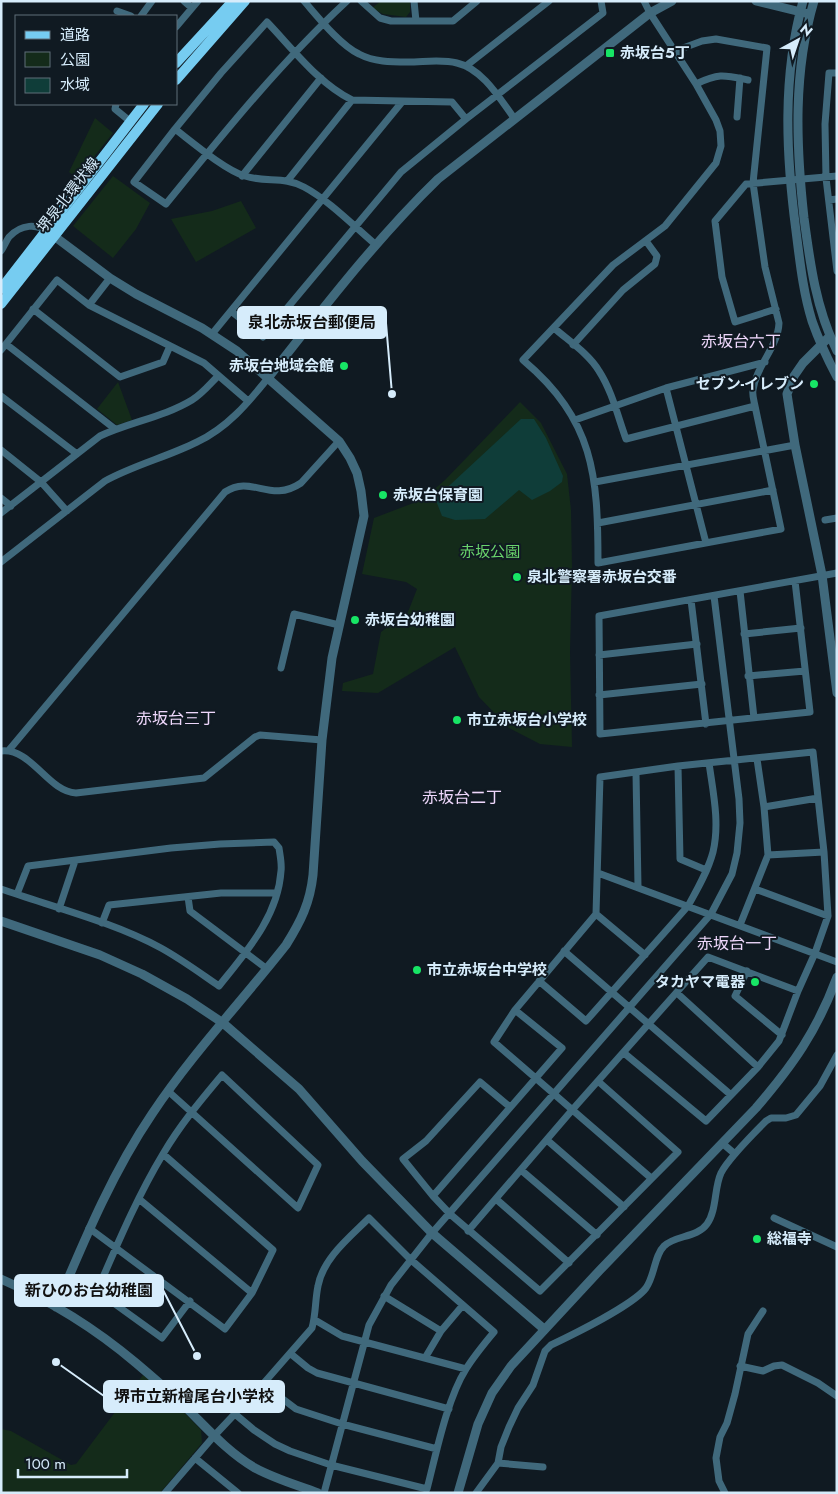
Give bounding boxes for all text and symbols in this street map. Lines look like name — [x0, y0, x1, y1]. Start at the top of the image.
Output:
legend — [15, 15, 178, 105]
north arrow — [773, 15, 823, 65]
text: N — [796, 19, 817, 41]
text: 道路 — [60, 24, 90, 46]
place label: 赤坂台5丁 — [620, 42, 690, 64]
marker: 赤坂台5丁 — [604, 47, 616, 59]
text: 公園 — [60, 49, 90, 71]
text: 水域 — [60, 74, 90, 96]
street label: 堺泉北環状線 — [32, 153, 104, 237]
callout: 泉北赤坂台郵便局 — [238, 307, 386, 338]
text: 泉北赤坂台郵便局 — [248, 311, 376, 334]
district label: 赤坂台六丁 — [701, 330, 781, 353]
place label: 赤坂台地域会館 — [229, 355, 334, 377]
marker: 赤坂台地域会館 — [338, 360, 350, 372]
place label: セブン-イレブン — [696, 373, 804, 395]
marker: セブン-イレブン — [808, 378, 820, 390]
place label: 赤坂台保育園 — [393, 484, 483, 506]
marker: 赤坂台保育園 — [377, 489, 389, 501]
park label: 赤坂公園 — [460, 541, 520, 563]
place label: 泉北警察署赤坂台交番 — [527, 566, 677, 588]
marker: 泉北警察署赤坂台交番 — [511, 571, 523, 583]
place label: 赤坂台幼稚園 — [365, 609, 455, 631]
marker: 赤坂台幼稚園 — [349, 614, 361, 626]
district label: 赤坂台三丁 — [136, 707, 216, 730]
place label: 市立赤坂台小学校 — [467, 709, 587, 731]
marker: 市立赤坂台小学校 — [451, 714, 463, 726]
district label: 赤坂台二丁 — [422, 786, 502, 809]
district label: 赤坂台一丁 — [697, 932, 777, 955]
place label: 市立赤坂台中学校 — [427, 959, 547, 981]
marker: 市立赤坂台中学校 — [411, 964, 423, 976]
place label: タカヤマ電器 — [655, 971, 746, 993]
marker: タカヤマ電器 — [749, 976, 761, 988]
place label: 総福寺 — [767, 1228, 812, 1250]
marker: 総福寺 — [751, 1233, 763, 1245]
callout: 新ひのお台幼稚園 — [15, 1275, 163, 1306]
text: 新ひのお台幼稚園 — [25, 1279, 153, 1302]
callout: 堺市立新檜尾台小学校 — [104, 1381, 284, 1412]
text: 堺市立新檜尾台小学校 — [114, 1385, 274, 1408]
scale bar — [18, 1446, 126, 1478]
text: 100 m — [25, 1453, 66, 1475]

